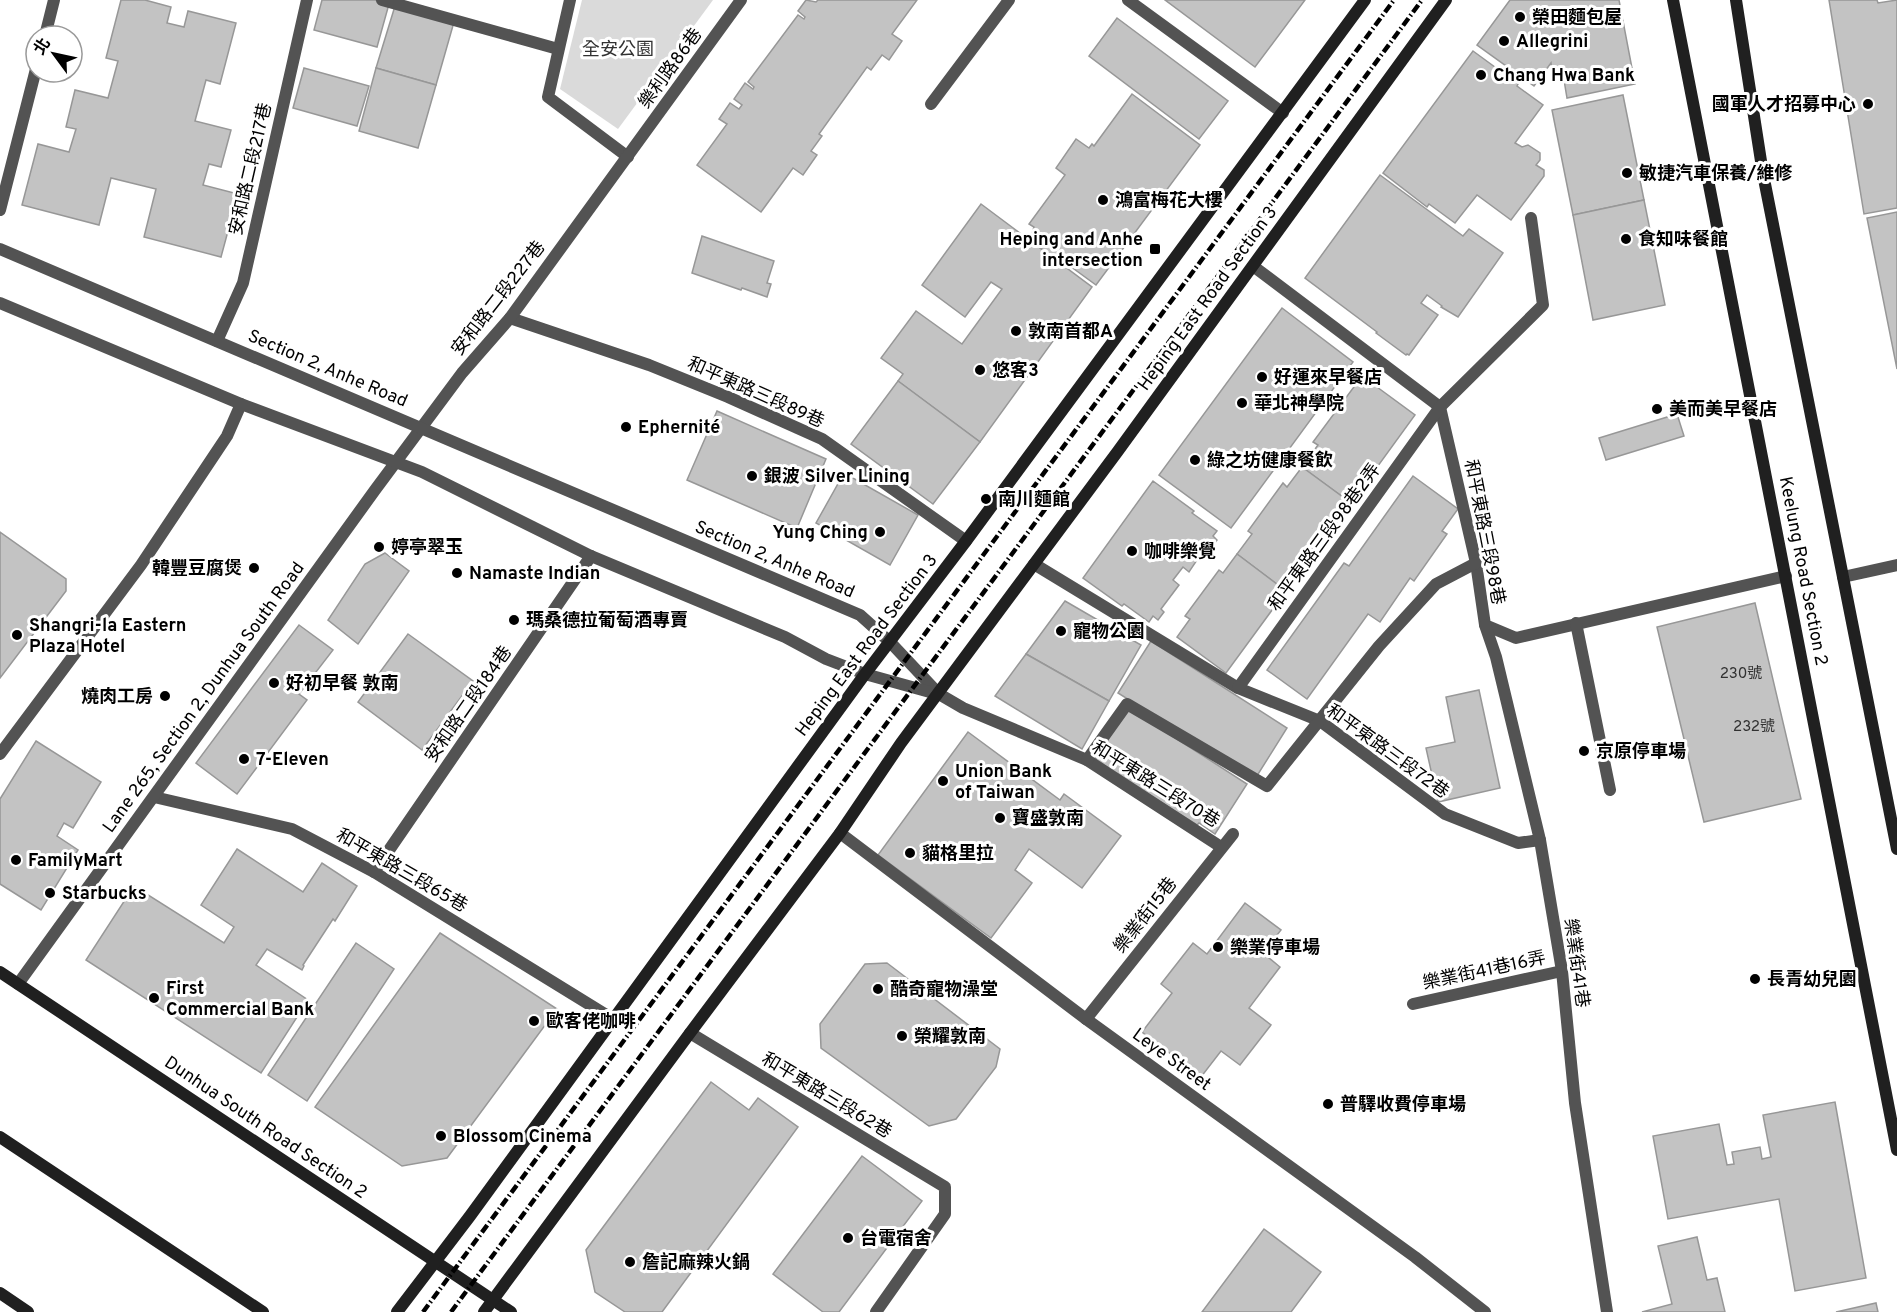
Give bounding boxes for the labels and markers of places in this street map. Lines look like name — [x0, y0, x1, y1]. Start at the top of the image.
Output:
place label: 榮田麵包屋 — [1532, 7, 1622, 30]
marker: 榮田麵包屋 — [1513, 10, 1527, 24]
place label: Allegrini — [1516, 31, 1588, 54]
marker: Allegrini — [1497, 34, 1511, 48]
place label: Chang Hwa Bank — [1493, 65, 1635, 88]
marker: Chang Hwa Bank — [1474, 68, 1488, 82]
place label: 國軍人才招募中心 — [1712, 94, 1856, 117]
marker: 國軍人才招募中心 — [1861, 97, 1875, 111]
place label: 敏捷汽車保養/維修 — [1639, 163, 1792, 186]
marker: 敏捷汽車保養/維修 — [1620, 166, 1634, 180]
place label: 鴻富梅花大樓 — [1115, 190, 1223, 213]
marker: 鴻富梅花大樓 — [1096, 193, 1110, 207]
place label: Heping and Anhe intersection — [999, 229, 1143, 273]
place label: 食知味餐館 — [1638, 229, 1728, 252]
marker: 食知味餐館 — [1619, 232, 1633, 246]
marker: Heping and Anhe intersection — [1148, 242, 1162, 256]
place label: 敦南首都A — [1028, 321, 1113, 344]
marker: 敦南首都A — [1009, 324, 1023, 338]
place label: 悠客3 — [992, 360, 1039, 383]
marker: 悠客3 — [973, 363, 987, 377]
place label: 好運來早餐店 — [1274, 367, 1382, 390]
marker: 好運來早餐店 — [1255, 370, 1269, 384]
place label: 華北神學院 — [1254, 393, 1344, 416]
marker: 華北神學院 — [1235, 396, 1249, 410]
place label: 美而美早餐店 — [1669, 399, 1777, 422]
marker: 美而美早餐店 — [1650, 402, 1664, 416]
place label: Ephernité — [638, 417, 720, 440]
marker: Ephernité — [619, 420, 633, 434]
place label: 綠之坊健康餐飲 — [1207, 450, 1333, 473]
marker: 綠之坊健康餐飲 — [1188, 453, 1202, 467]
place label: 銀波 Silver Lining — [764, 466, 910, 489]
marker: 銀波 Silver Lining — [745, 469, 759, 483]
place label: 南川麵館 — [998, 489, 1070, 512]
marker: 南川麵館 — [979, 492, 993, 506]
place label: Yung Ching — [773, 522, 868, 545]
marker: Yung Ching — [873, 525, 887, 539]
place label: 婷亭翠玉 — [391, 537, 463, 560]
marker: 婷亭翠玉 — [372, 540, 386, 554]
place label: 咖啡樂覺 — [1144, 541, 1216, 564]
marker: 咖啡樂覺 — [1125, 544, 1139, 558]
place label: 韓豐豆腐煲 — [152, 558, 242, 581]
marker: 韓豐豆腐煲 — [247, 561, 261, 575]
place label: Namaste Indian — [469, 563, 600, 586]
marker: Namaste Indian — [450, 566, 464, 580]
place label: 瑪桑德拉葡萄酒專賣 — [526, 610, 688, 633]
marker: 瑪桑德拉葡萄酒專賣 — [507, 613, 521, 627]
place label: Shangri-la Eastern Plaza Hotel — [29, 615, 186, 659]
place label: 寵物公園 — [1073, 621, 1145, 644]
marker: 寵物公園 — [1054, 624, 1068, 638]
marker: Shangri-la Eastern Plaza Hotel — [10, 628, 24, 642]
place label: 好初早餐 敦南 — [286, 673, 399, 696]
marker: 好初早餐 敦南 — [267, 676, 281, 690]
place label: 燒肉工房 — [81, 686, 153, 709]
marker: 燒肉工房 — [158, 689, 172, 703]
place label: 京原停車場 — [1596, 741, 1686, 764]
marker: 京原停車場 — [1577, 744, 1591, 758]
place label: 7-Eleven — [256, 749, 329, 772]
marker: 7-Eleven — [237, 752, 251, 766]
place label: Union Bank of Taiwan — [955, 761, 1052, 805]
marker: Union Bank of Taiwan — [936, 774, 950, 788]
place label: 寶盛敦南 — [1012, 807, 1084, 831]
marker: 寶盛敦南 — [993, 811, 1007, 825]
place label: 貓格里拉 — [922, 843, 994, 866]
marker: 貓格里拉 — [903, 846, 917, 860]
place label: FamilyMart — [28, 850, 123, 873]
marker: FamilyMart — [9, 853, 23, 867]
place label: Starbucks — [62, 883, 147, 906]
marker: Starbucks — [43, 886, 57, 900]
place label: 樂業停車場 — [1230, 937, 1320, 960]
marker: 樂業停車場 — [1211, 940, 1225, 954]
place label: 長青幼兒園 — [1767, 969, 1857, 992]
marker: 長青幼兒園 — [1748, 972, 1762, 986]
place label: First Commercial Bank — [166, 978, 314, 1022]
place label: 酷奇寵物澡堂 — [890, 979, 998, 1002]
marker: 酷奇寵物澡堂 — [871, 982, 885, 996]
marker: First Commercial Bank — [147, 991, 161, 1005]
place label: 歐客佬咖啡 — [546, 1011, 636, 1034]
marker: 歐客佬咖啡 — [527, 1014, 541, 1028]
place label: 榮耀敦南 — [914, 1026, 986, 1049]
marker: 榮耀敦南 — [895, 1029, 909, 1043]
place label: 普驛收費停車場 — [1340, 1094, 1466, 1117]
marker: 普驛收費停車場 — [1321, 1097, 1335, 1111]
place label: Blossom Cinema — [453, 1126, 592, 1149]
marker: Blossom Cinema — [434, 1129, 448, 1143]
place label: 台電宿舍 — [860, 1228, 932, 1251]
marker: 台電宿舍 — [841, 1231, 855, 1245]
place label: 詹記麻辣火鍋 — [642, 1251, 750, 1275]
marker: 詹記麻辣火鍋 — [623, 1255, 637, 1269]

